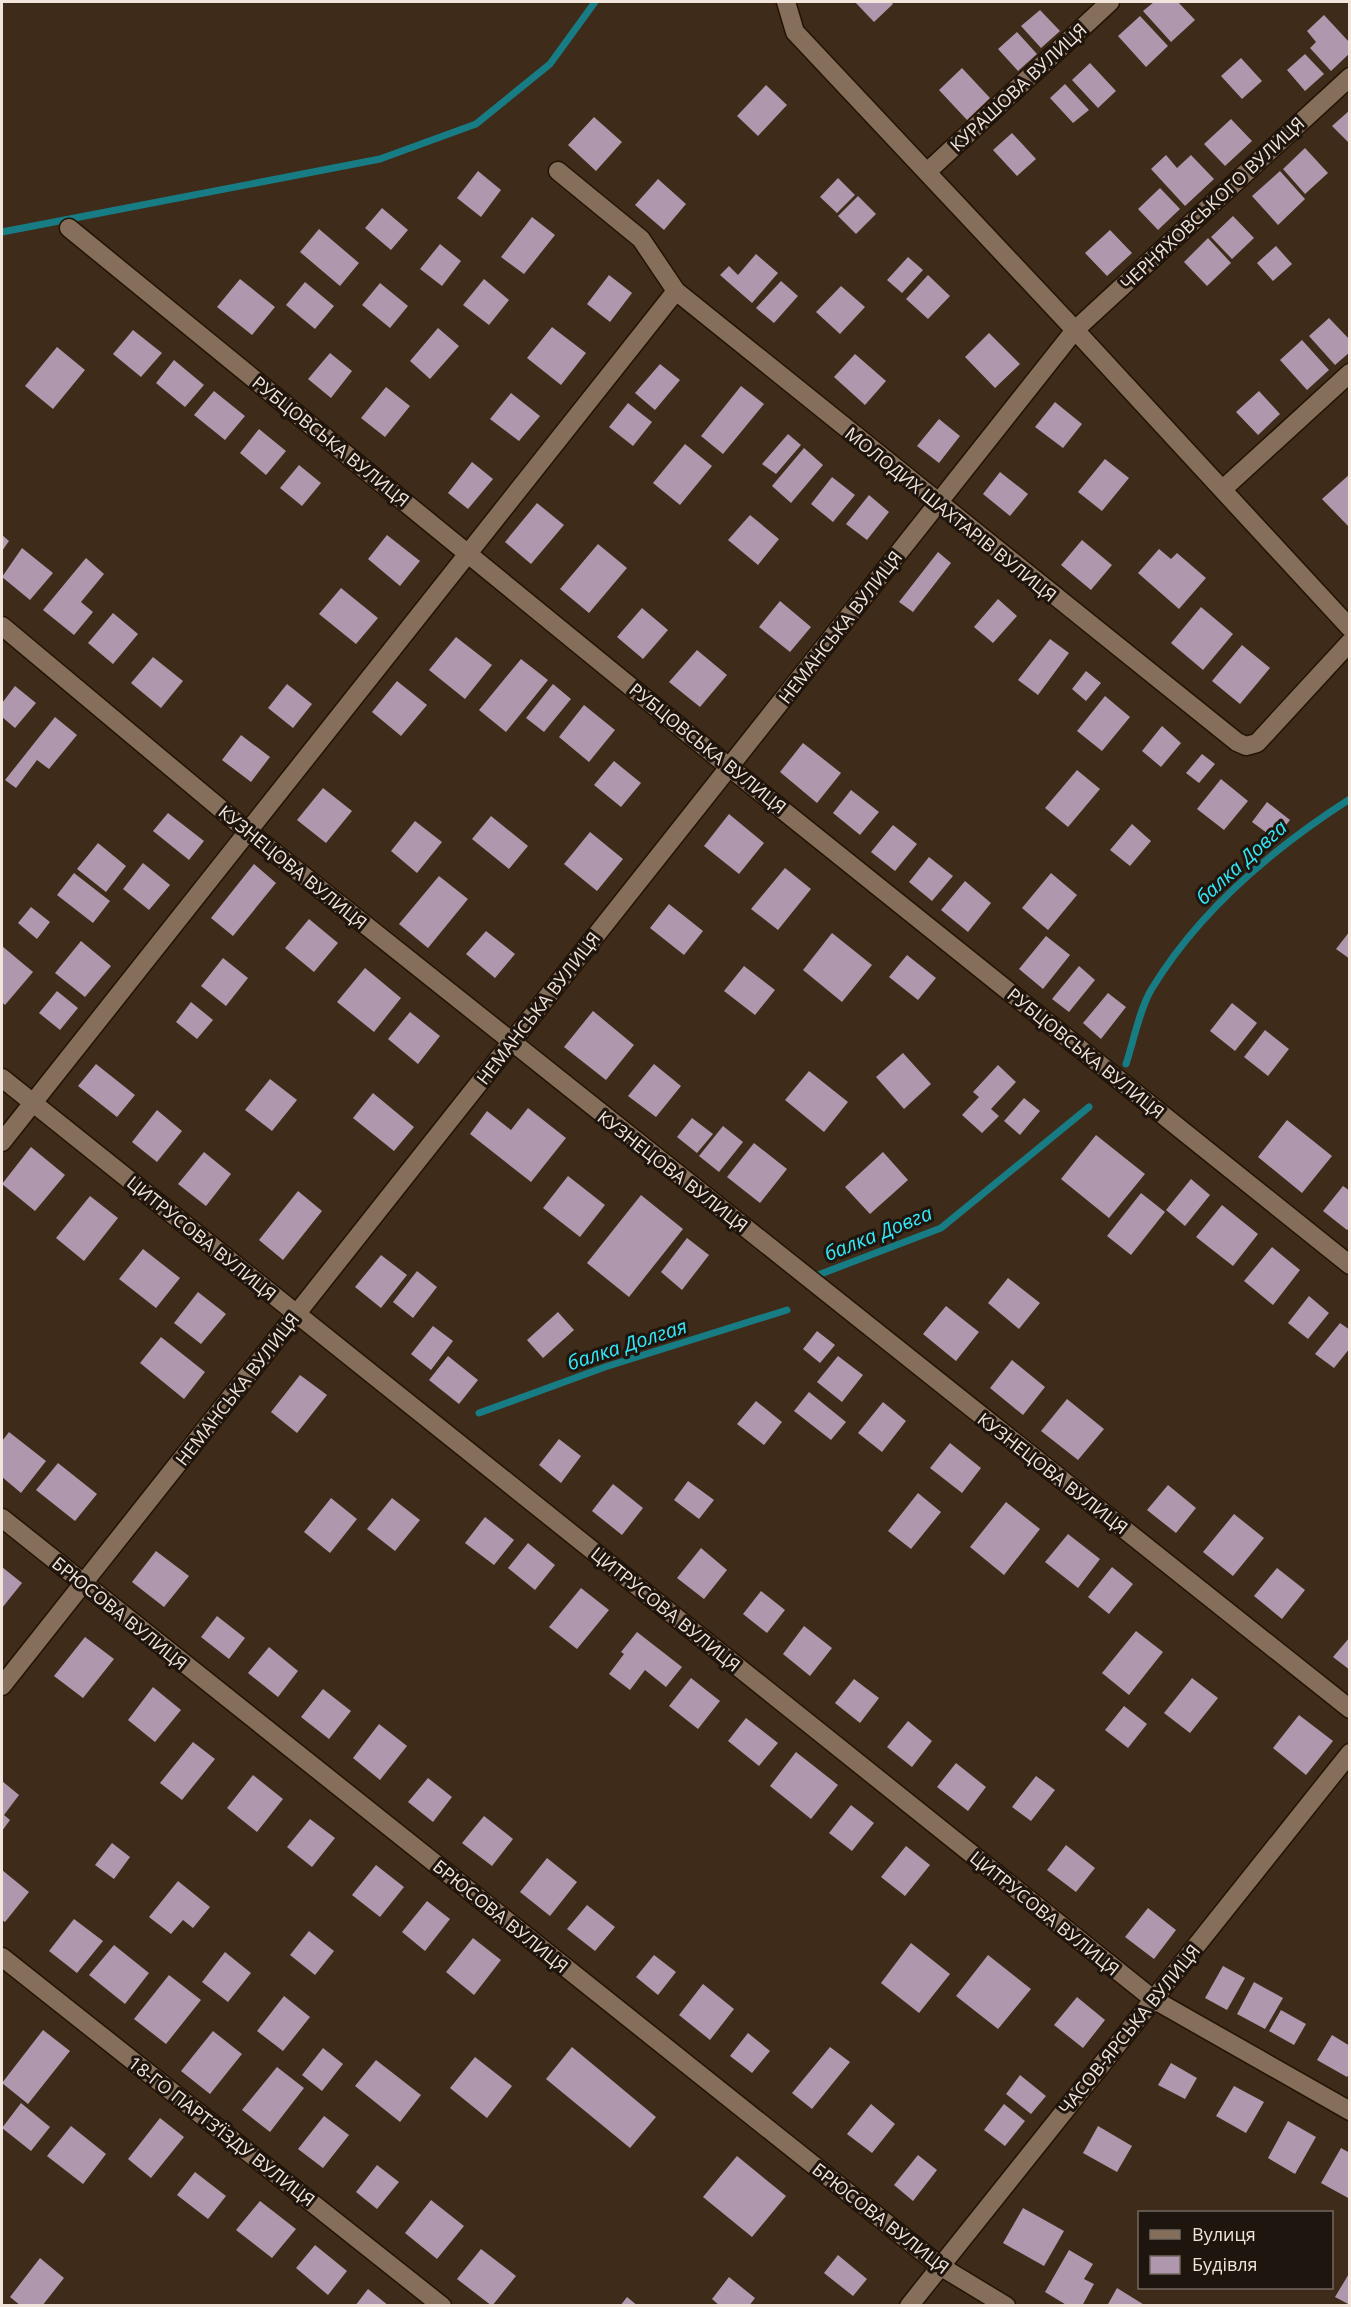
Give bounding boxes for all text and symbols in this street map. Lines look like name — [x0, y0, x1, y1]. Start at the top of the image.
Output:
street label: КУРАШОВА ВУЛИЦЯ — [945, 17, 1091, 157]
street label: ЧЕРНЯХОВСЬКОГО ВУЛИЦЯ — [1115, 111, 1309, 295]
street label: РУБЦОВСЬКА ВУЛИЦЯ — [248, 370, 414, 512]
street label: МОЛОДИХ ШАХТАРІВ ВУЛИЦЯ — [840, 421, 1062, 607]
street label: НЕМАНСЬКА ВУЛИЦЯ — [773, 546, 907, 708]
street label: РУБЦОВСЬКА ВУЛИЦЯ — [625, 677, 791, 819]
street label: КУЗНЕЦОВА ВУЛИЦЯ — [214, 800, 372, 934]
water label: балка Довга — [1190, 814, 1292, 910]
street label: НЕМАНСЬКА ВУЛИЦЯ — [471, 927, 605, 1089]
street label: РУБЦОВСЬКА ВУЛИЦЯ — [1003, 982, 1169, 1124]
street label: КУЗНЕЦОВА ВУЛИЦЯ — [593, 1105, 753, 1237]
street label: ЦИТРУСОВА ВУЛИЦЯ — [122, 1170, 282, 1306]
water label: балка Довга — [820, 1199, 936, 1267]
street label: НЕМАНСЬКА ВУЛИЦЯ — [170, 1308, 304, 1470]
water label: балка Долгая — [564, 1312, 690, 1376]
street label: КУЗНЕЦОВА ВУЛИЦЯ — [973, 1407, 1133, 1539]
street label: ЦИТРУСОВА ВУЛИЦЯ — [586, 1541, 746, 1677]
street label: БРЮСОВА ВУЛИЦЯ — [47, 1551, 193, 1675]
street label: ЦИТРУСОВА ВУЛИЦЯ — [965, 1845, 1125, 1981]
street label: БРЮСОВА ВУЛИЦЯ — [428, 1854, 574, 1978]
street label: ЧАСОВ-ЯРСЬКА ВУЛИЦЯ — [1053, 1939, 1205, 2119]
street label: 18-ГО ПАРТЗ’ЇЗДУ ВУЛИЦЯ — [124, 2051, 320, 2211]
street label: БРЮСОВА ВУЛИЦЯ — [808, 2157, 954, 2279]
legend — [1138, 2211, 1333, 2289]
text: Вулиця — [1192, 2222, 1256, 2246]
text: Будівля — [1192, 2252, 1258, 2276]

